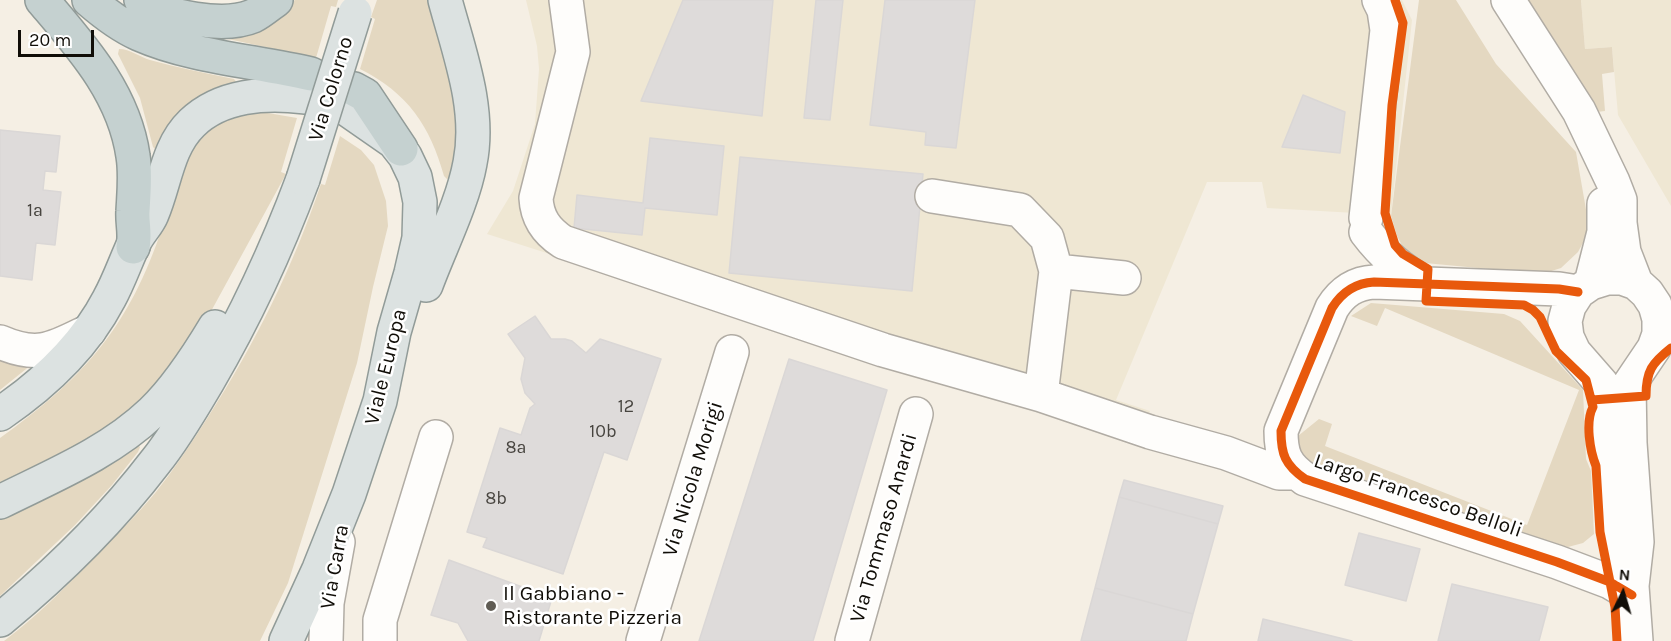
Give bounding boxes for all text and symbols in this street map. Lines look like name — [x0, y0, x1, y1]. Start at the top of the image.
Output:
scale bar — [21, 18, 98, 56]
text: 20 m — [29, 29, 71, 51]
street label: Via Colorno — [303, 34, 359, 144]
house number: 1a — [27, 200, 43, 222]
street label: Viale Europa — [359, 306, 413, 428]
house number: 12 — [618, 396, 634, 418]
street label: Via Nicola Morigi — [657, 398, 729, 560]
house number: 10b — [589, 421, 617, 443]
street label: Via Tommaso Anardi — [845, 430, 923, 626]
house number: 8a — [506, 437, 526, 459]
street label: Largo Francesco Belloli — [1310, 448, 1526, 544]
house number: 8b — [485, 488, 507, 510]
street label: Via Carra — [315, 523, 355, 611]
north arrow — [1593, 563, 1653, 623]
text: N — [1618, 565, 1631, 585]
place label: Il Gabbiano - Ristorante Pizzeria — [503, 581, 682, 631]
marker: Il Gabbiano - Ristorante Pizzeria — [484, 599, 498, 613]

